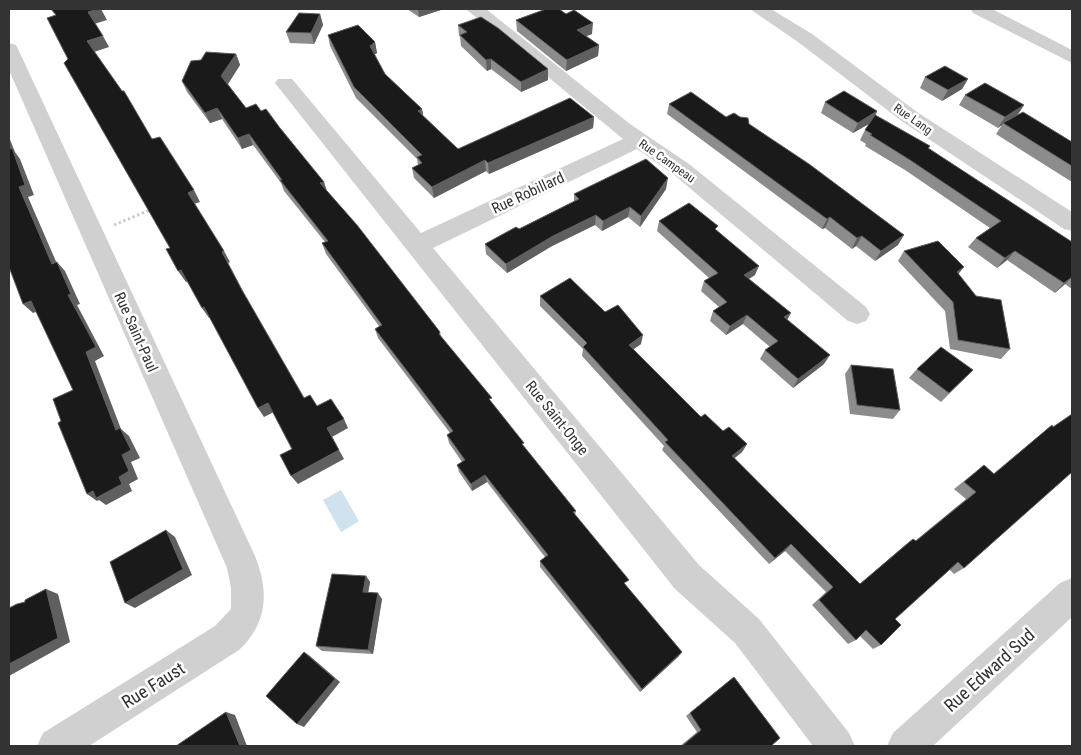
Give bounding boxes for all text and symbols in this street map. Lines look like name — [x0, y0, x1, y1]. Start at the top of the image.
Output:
street label: Rue Lang — [891, 101, 935, 137]
street label: Rue Campeau — [636, 137, 698, 186]
street label: Rue Robillard — [489, 168, 567, 218]
street label: Rue Saint-Paul — [110, 289, 162, 375]
street label: Rue Saint-Onge — [522, 377, 592, 459]
street label: Rue Edward Sud — [940, 624, 1038, 716]
street label: Rue Faust — [118, 658, 188, 712]

